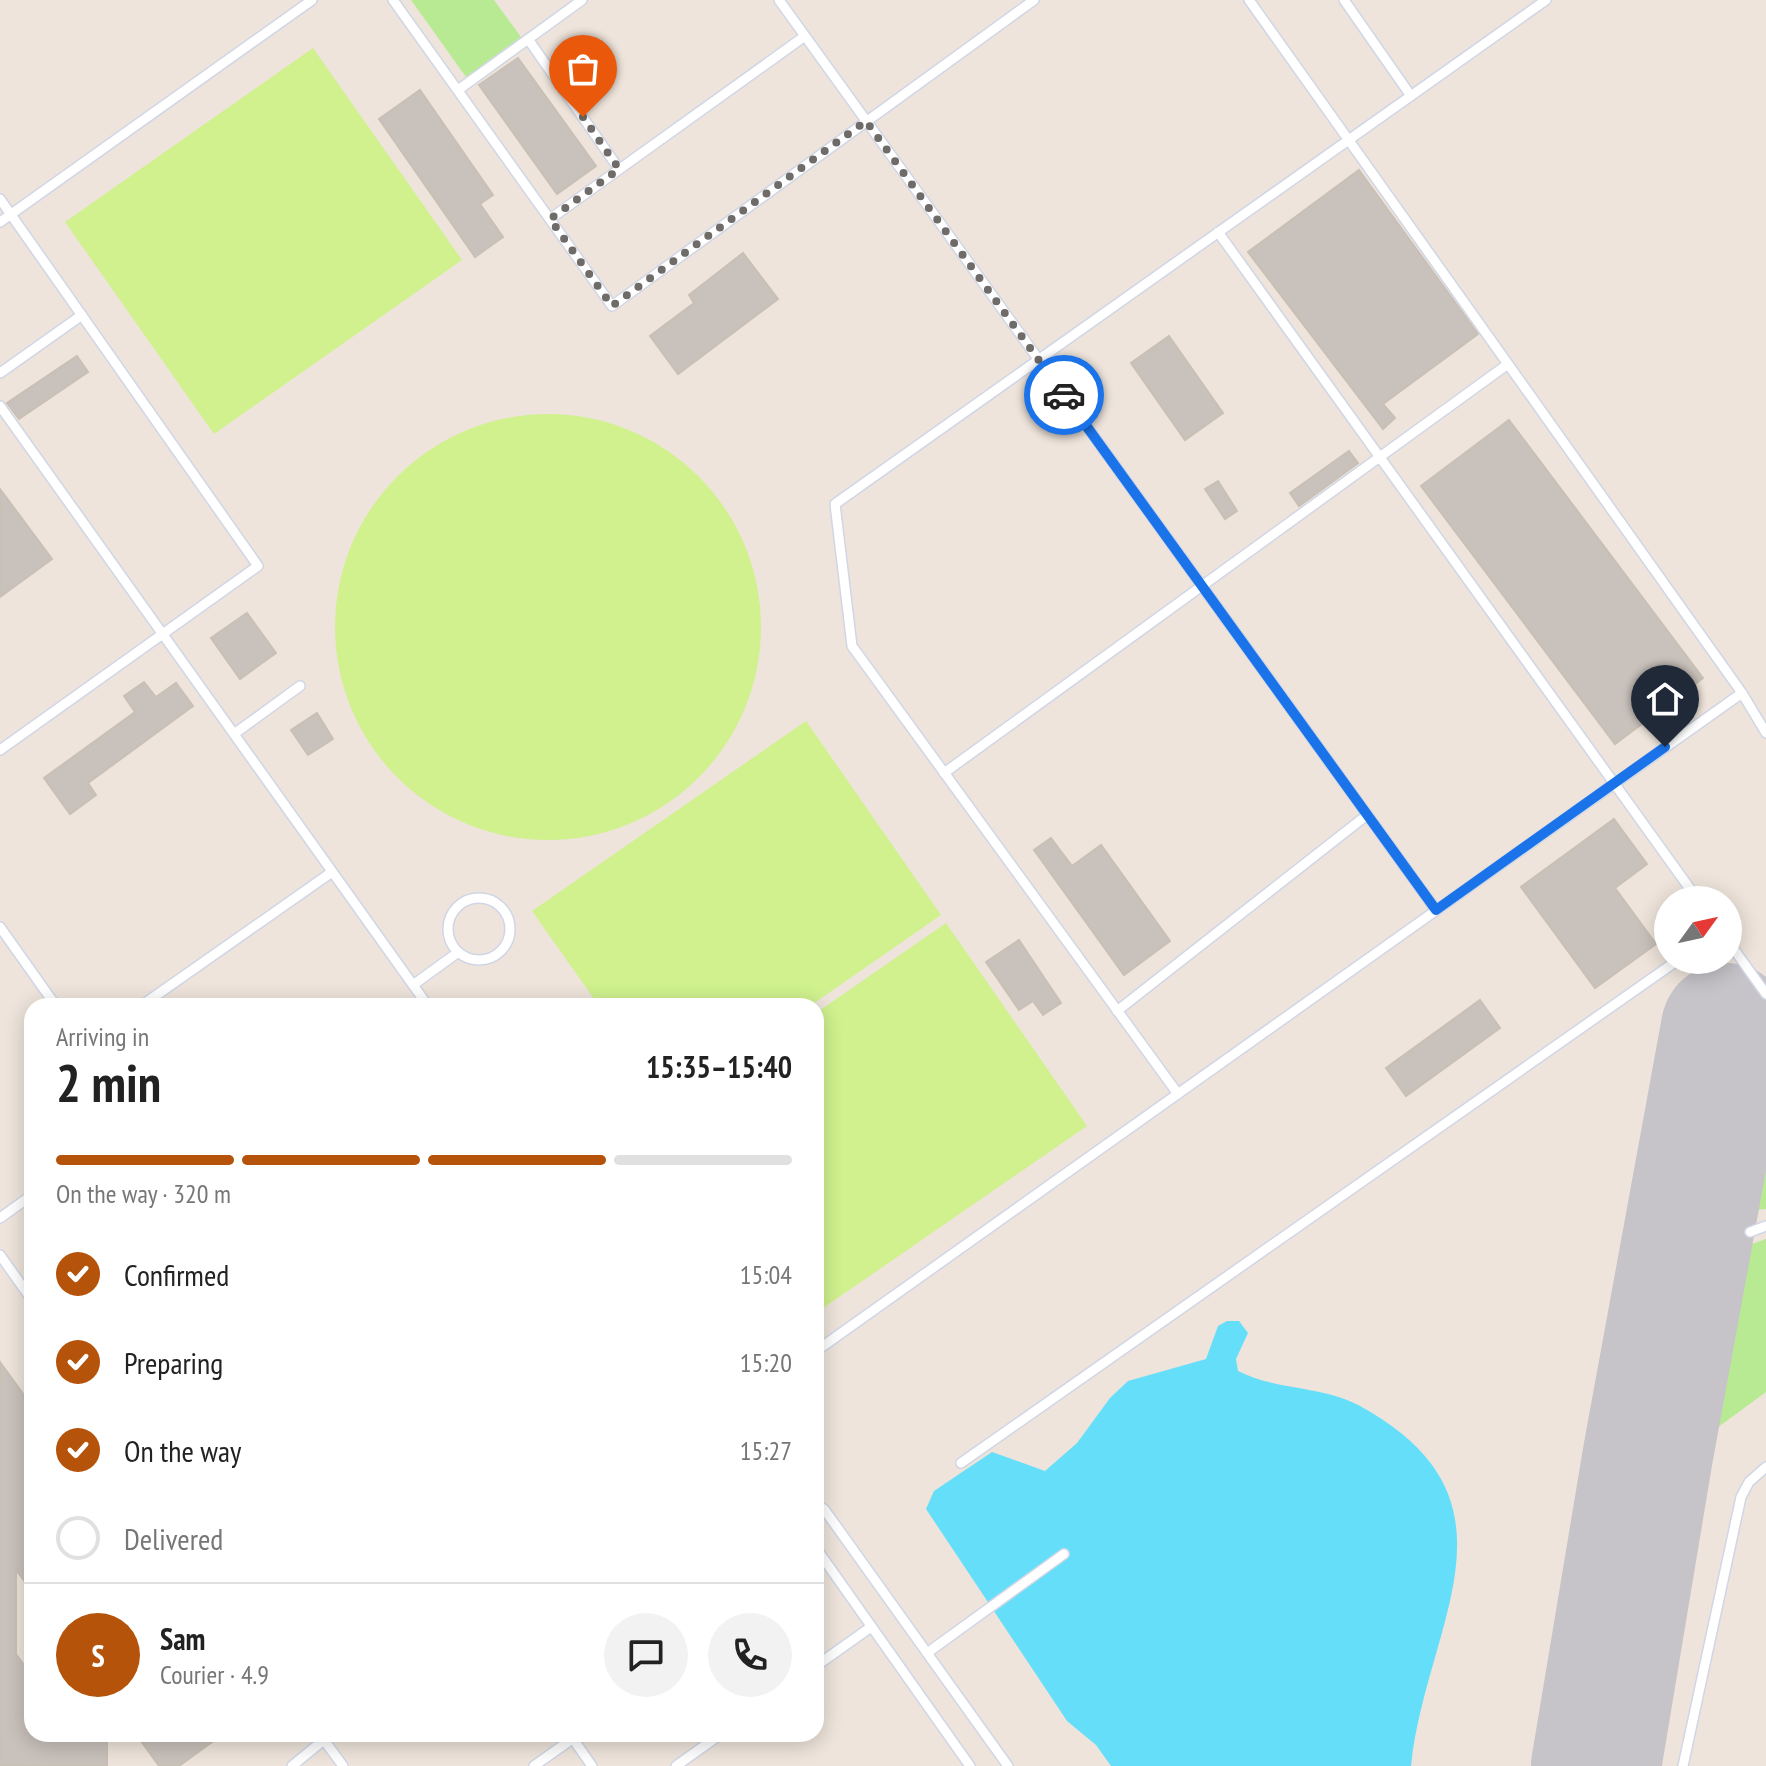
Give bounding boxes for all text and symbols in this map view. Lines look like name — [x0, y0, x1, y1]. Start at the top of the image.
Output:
pin — [549, 35, 617, 117]
icon: bag — [561, 47, 605, 91]
courier — [1024, 355, 1104, 435]
icon: car — [1042, 373, 1086, 417]
pin — [1631, 665, 1699, 747]
icon: home — [1643, 677, 1687, 721]
north arrow — [1654, 886, 1742, 974]
map controls — [1654, 886, 1742, 974]
text: Arriving in — [56, 1020, 149, 1053]
text: 15:35–15:40 — [646, 1047, 792, 1086]
text: 2 min — [56, 1049, 161, 1116]
text: On the way · 320 m — [56, 1177, 231, 1210]
icon: check — [56, 1252, 100, 1296]
text: Confirmed — [124, 1255, 229, 1294]
text: 15:04 — [740, 1258, 792, 1291]
icon: check — [56, 1340, 100, 1384]
text: Preparing — [124, 1343, 223, 1382]
text: 15:20 — [740, 1346, 792, 1379]
icon: check — [56, 1428, 100, 1472]
text: On the way — [124, 1431, 241, 1470]
text: 15:27 — [740, 1434, 792, 1467]
text: Delivered — [124, 1519, 223, 1558]
button: chat — [604, 1613, 688, 1697]
button: phone — [708, 1613, 792, 1697]
text: Sam — [160, 1619, 205, 1658]
text: S — [91, 1636, 105, 1675]
text: Courier · 4.9 — [160, 1658, 269, 1691]

